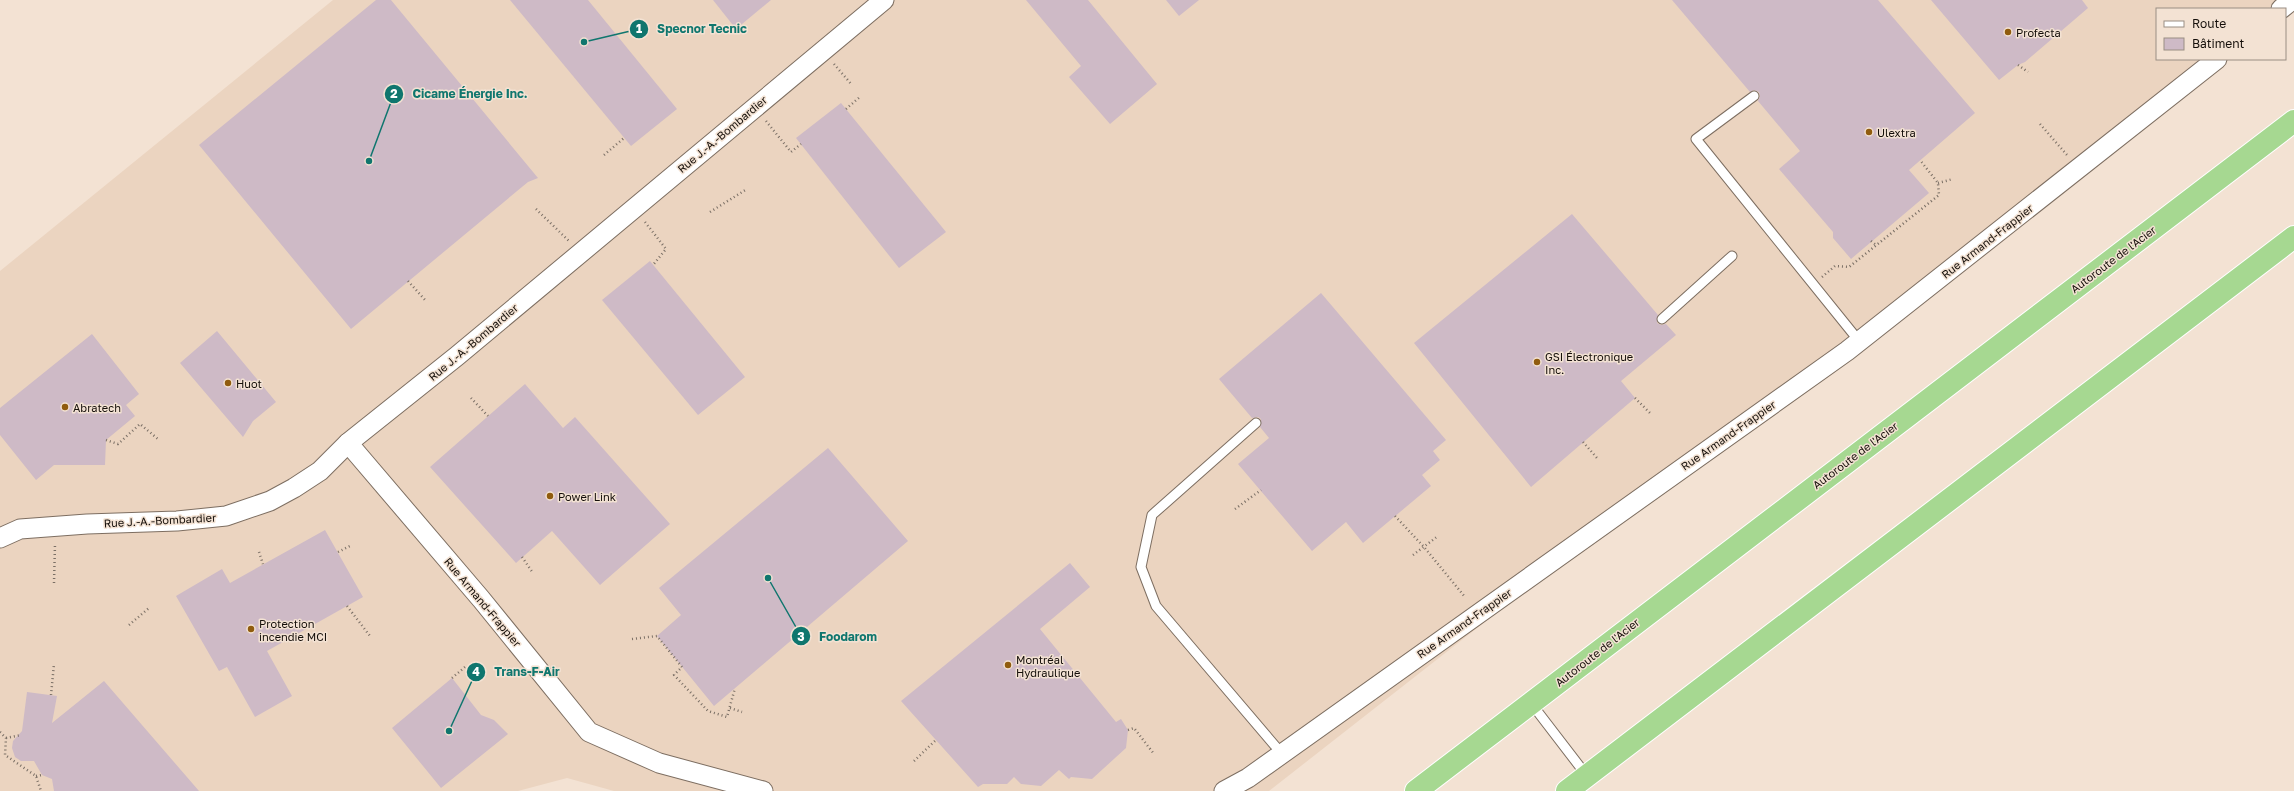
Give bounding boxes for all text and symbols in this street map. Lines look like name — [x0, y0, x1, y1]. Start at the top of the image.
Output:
legend — [2156, 8, 2286, 60]
text: Route — [2192, 16, 2226, 31]
callout: Specnor Tecnic — [629, 17, 755, 41]
text: 1 — [636, 21, 642, 36]
text: Specnor Tecnic — [657, 21, 747, 36]
place label: Profecta — [2016, 26, 2061, 39]
marker: Profecta — [2003, 27, 2013, 37]
text: Bâtiment — [2192, 36, 2245, 51]
callout: Cicame Énergie Inc. — [384, 82, 535, 106]
text: 2 — [390, 86, 398, 101]
text: Cicame Énergie Inc. — [412, 86, 528, 101]
street label: Rue J.-A.-Bombardier — [675, 92, 770, 175]
place label: Ulextra — [1877, 126, 1916, 139]
marker: Ulextra — [1864, 127, 1874, 137]
street label: Rue Armand-Frappier — [1939, 201, 2036, 281]
street label: Autoroute de l'Acier — [2068, 222, 2159, 295]
street label: Rue J.-A.-Bombardier — [426, 300, 521, 383]
place label: GSI Électronique Inc. — [1545, 350, 1633, 376]
marker: GSI Électronique Inc. — [1532, 357, 1542, 367]
place label: Huot — [236, 377, 262, 390]
marker: Huot — [223, 378, 233, 388]
street label: Rue Armand-Frappier — [1678, 397, 1778, 473]
place label: Abratech — [73, 401, 121, 414]
marker: Abratech — [60, 402, 70, 412]
street label: Autoroute de l'Acier — [1810, 418, 1901, 491]
place label: Power Link — [558, 490, 616, 503]
marker: Power Link — [545, 491, 555, 501]
street label: Rue J.-A.-Bombardier — [103, 511, 217, 529]
street label: Rue Armand-Frappier — [442, 555, 525, 650]
street label: Rue Armand-Frappier — [1414, 585, 1514, 661]
street label: Autoroute de l'Acier — [1552, 615, 1642, 689]
place label: Protection incendie MCI — [259, 617, 327, 643]
marker: Protection incendie MCI — [246, 624, 256, 634]
callout: Foodarom — [791, 624, 885, 648]
text: 3 — [797, 629, 805, 644]
text: Foodarom — [819, 629, 877, 644]
place label: Montréal Hydraulique — [1016, 653, 1080, 679]
callout: Trans-F-Air — [466, 660, 567, 684]
marker: Montréal Hydraulique — [1003, 660, 1013, 670]
text: 4 — [472, 664, 480, 679]
text: Trans-F-Air — [494, 664, 560, 679]

